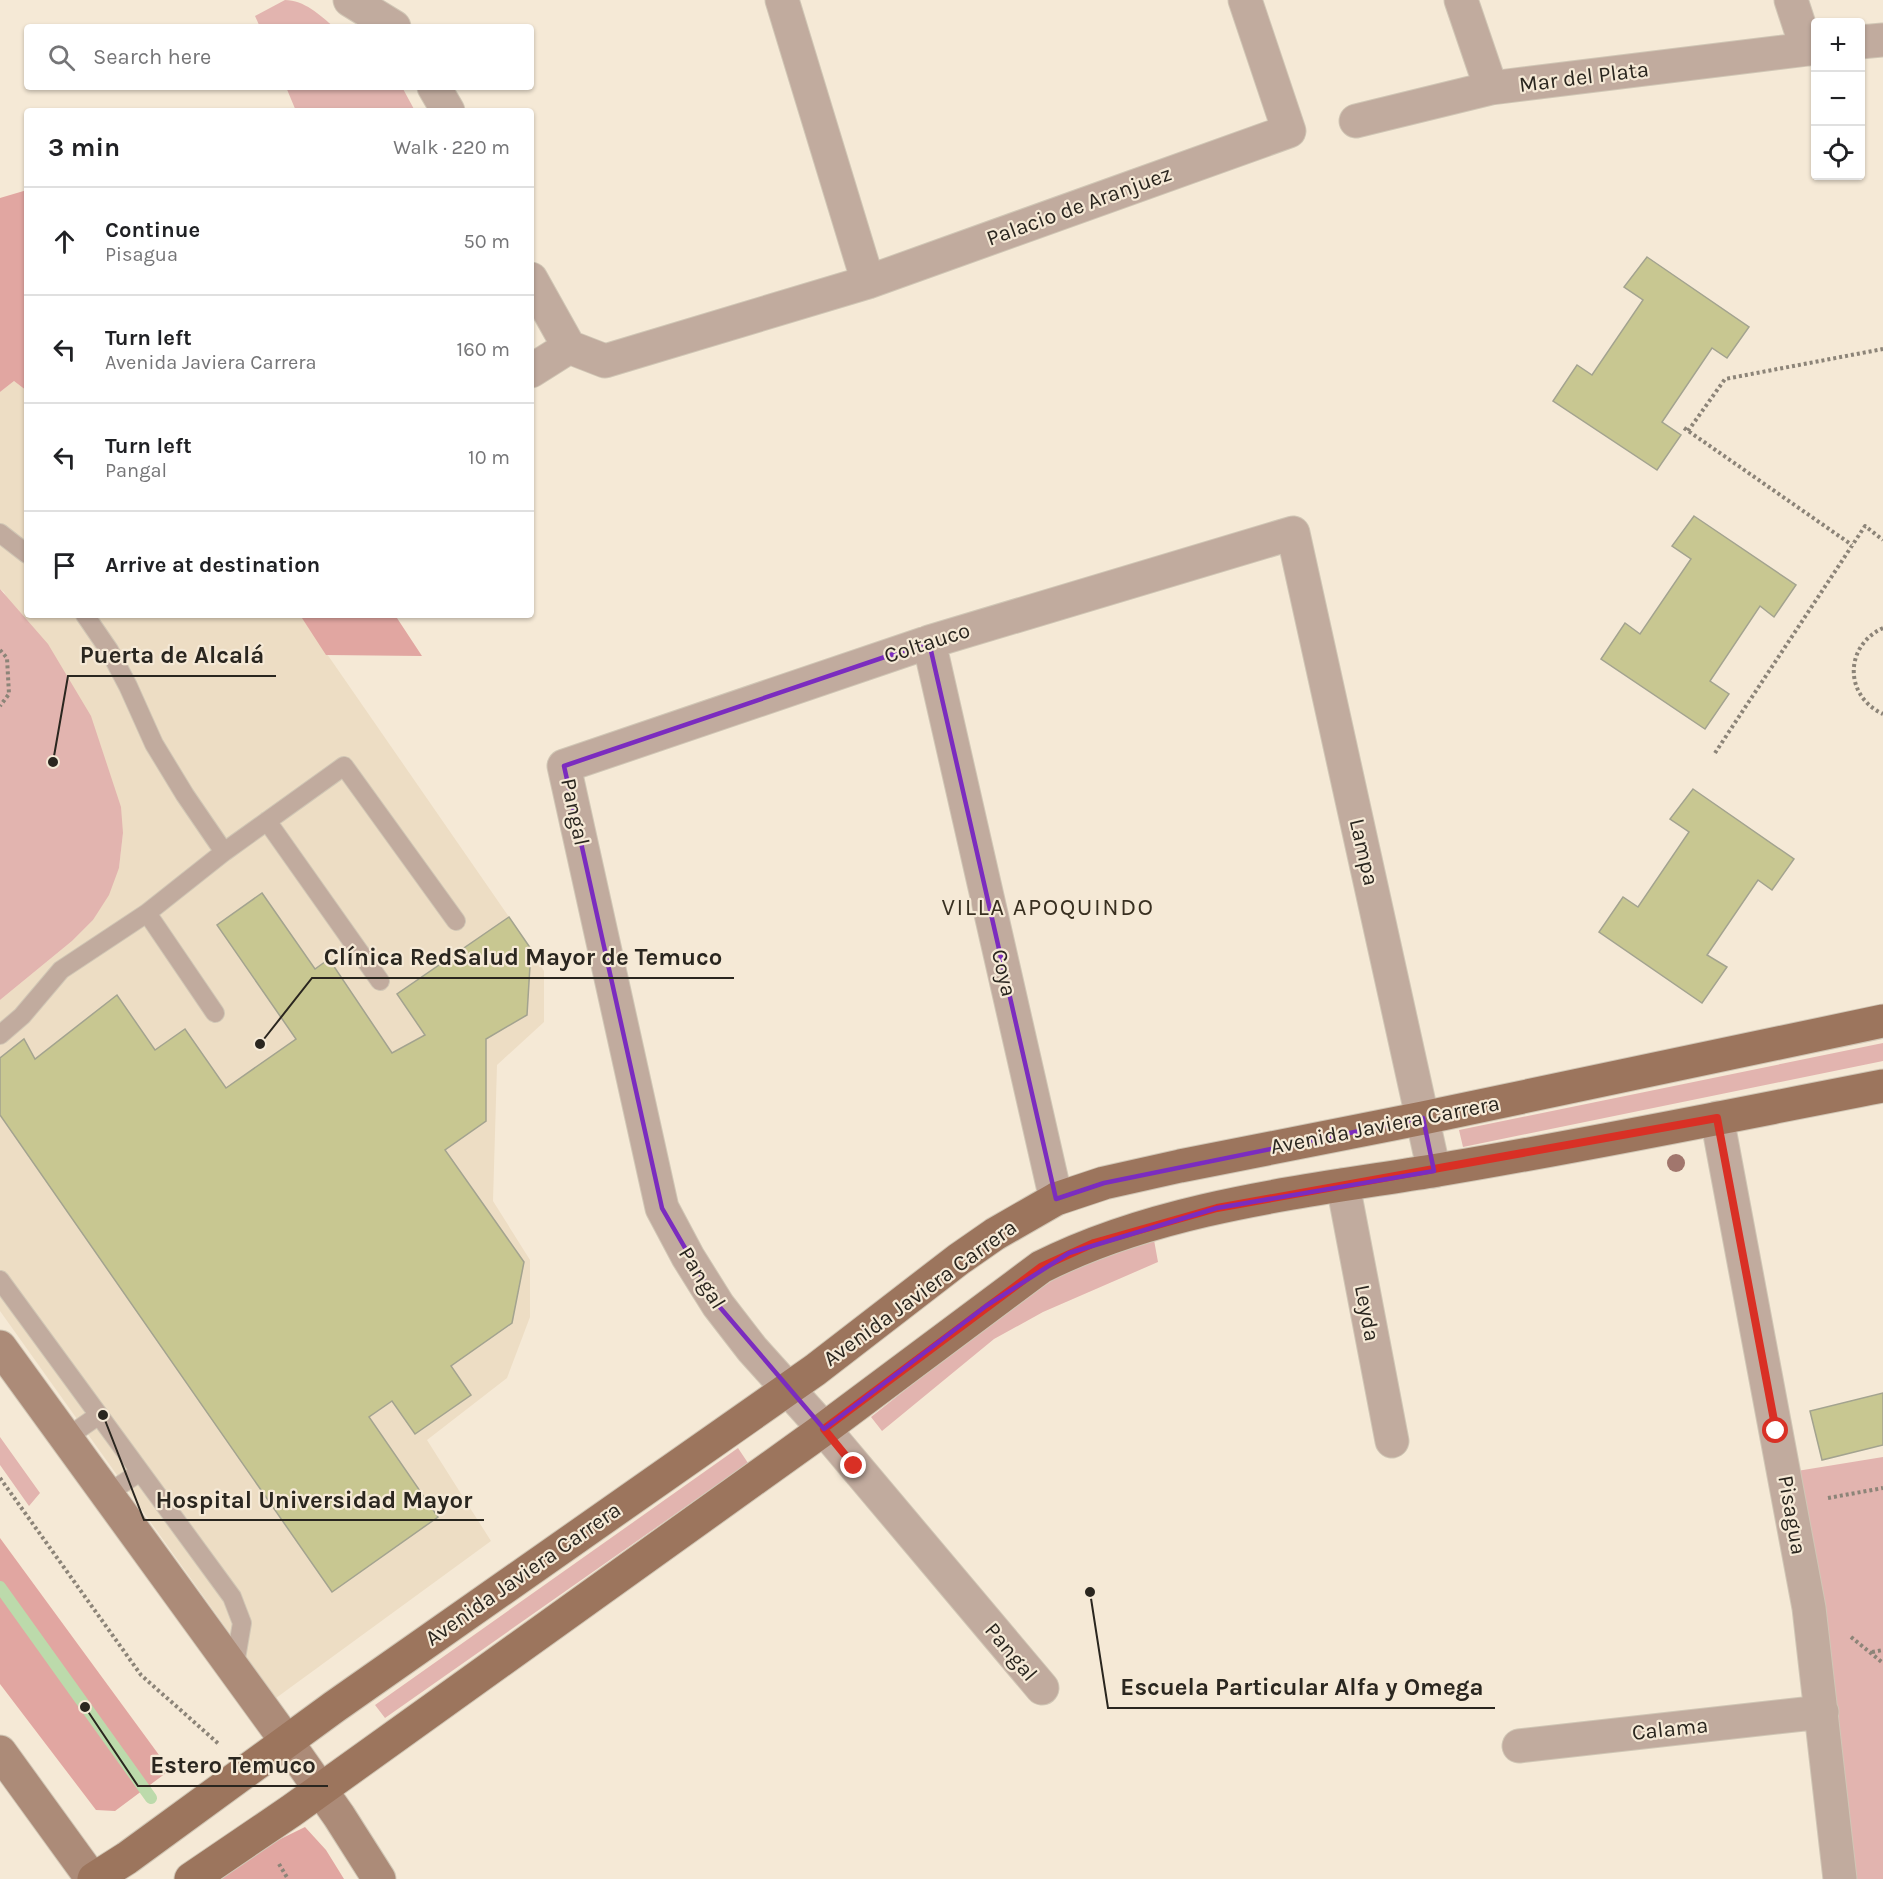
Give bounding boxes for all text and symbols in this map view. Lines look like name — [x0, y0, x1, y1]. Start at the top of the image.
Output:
map controls — [1811, 18, 1865, 180]
button: + — [1811, 18, 1865, 72]
search box — [24, 24, 534, 90]
icon: search — [45, 41, 78, 74]
text: Search here — [93, 44, 211, 70]
street label: Mar del Plata — [1518, 56, 1650, 98]
button: − — [1811, 72, 1865, 126]
button: locate — [1811, 126, 1865, 180]
text: 3 min — [48, 132, 120, 163]
text: Walk · 220 m — [393, 136, 510, 159]
street label: Palacio de Aranjuez — [983, 160, 1175, 252]
text: Continue — [105, 217, 200, 243]
icon: ahead — [48, 225, 81, 258]
text: 50 m — [463, 230, 510, 253]
text: Pisagua — [105, 243, 178, 266]
text: Turn left — [105, 325, 192, 351]
icon: left — [48, 333, 81, 366]
text: 160 m — [457, 338, 510, 361]
text: Avenida Javiera Carrera — [105, 351, 317, 374]
text: Turn left — [105, 433, 192, 459]
icon: left — [48, 441, 81, 474]
text: 10 m — [468, 446, 510, 469]
text: Pangal — [105, 459, 167, 482]
icon: arrive — [48, 549, 81, 582]
text: Arrive at destination — [105, 552, 320, 578]
street label: Coltauco — [881, 617, 973, 669]
callout: Puerta de Alcalá — [68, 634, 276, 676]
text: Puerta de Alcalá — [80, 641, 264, 669]
street label: Pangal — [555, 776, 595, 848]
street label: Lampa — [1344, 816, 1384, 888]
district label: VILLA APOQUINDO — [942, 893, 1155, 921]
callout: Clínica RedSalud Mayor de Temuco — [312, 936, 734, 978]
text: Clínica RedSalud Mayor de Temuco — [324, 943, 722, 971]
street label: Coya — [986, 947, 1022, 999]
street label: Avenida Javiera Carrera — [1268, 1090, 1502, 1160]
street label: Avenida Javiera Carrera — [818, 1214, 1022, 1372]
street label: Pangal — [673, 1242, 731, 1314]
street label: Leyda — [1349, 1283, 1385, 1343]
route start — [1762, 1417, 1788, 1443]
route end — [840, 1452, 866, 1478]
street label: Pisagua — [1772, 1473, 1812, 1557]
callout: Hospital Universidad Mayor — [144, 1478, 484, 1520]
text: Hospital Universidad Mayor — [156, 1486, 473, 1514]
street label: Avenida Javiera Carrera — [420, 1497, 626, 1651]
street label: Pangal — [979, 1617, 1043, 1687]
callout: Escuela Particular Alfa y Omega — [1108, 1666, 1495, 1708]
text: Escuela Particular Alfa y Omega — [1120, 1673, 1484, 1701]
street label: Calama — [1631, 1712, 1709, 1746]
callout: Estero Temuco — [138, 1744, 328, 1786]
text: Estero Temuco — [150, 1751, 316, 1779]

